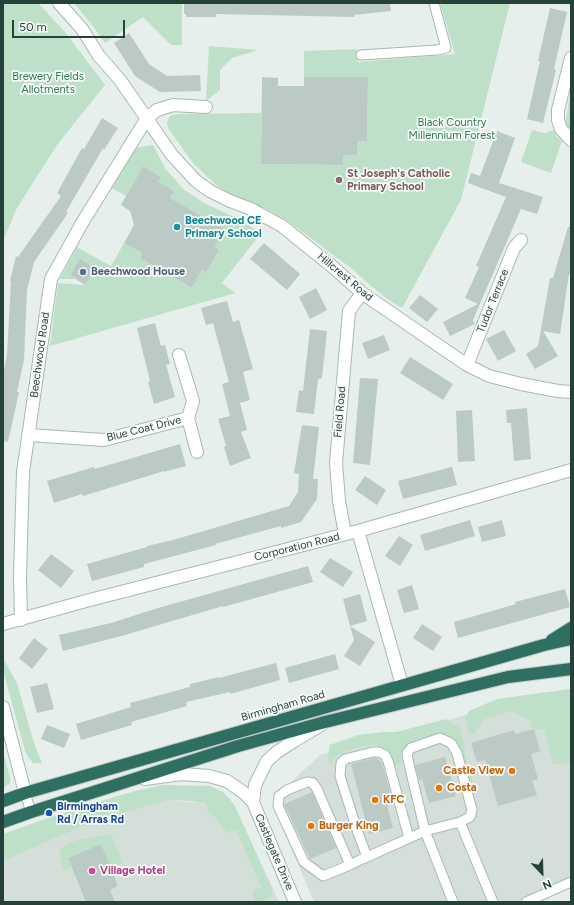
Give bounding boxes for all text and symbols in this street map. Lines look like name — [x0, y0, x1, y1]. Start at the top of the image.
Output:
scale bar — [14, 12, 127, 38]
text: 50 m — [19, 20, 47, 34]
park label: Brewery Fields Allotments — [12, 70, 84, 96]
park label: Black Country Millennium Forest — [408, 116, 496, 142]
place label: St Joseph's Catholic Primary School — [347, 167, 450, 193]
marker: St Joseph's Catholic Primary School — [334, 175, 344, 185]
place label: Beechwood CE Primary School — [185, 214, 262, 240]
marker: Beechwood CE Primary School — [172, 222, 182, 232]
street label: Hillcrest Road — [314, 250, 376, 304]
place label: Beechwood House — [91, 265, 185, 279]
marker: Beechwood House — [78, 267, 88, 277]
street label: Tudor Terrace — [474, 267, 512, 335]
street label: Beechwood Road — [27, 311, 53, 399]
street label: Field Road — [331, 386, 349, 438]
street label: Blue Coat Drive — [105, 413, 183, 445]
street label: Corporation Road — [253, 530, 341, 564]
street label: Birmingham Road — [240, 688, 326, 724]
place label: Castle View — [443, 764, 504, 778]
marker: Castle View — [507, 766, 517, 776]
place label: Costa — [447, 781, 477, 795]
marker: Costa — [434, 783, 444, 793]
place label: KFC — [383, 793, 404, 807]
marker: KFC — [370, 795, 380, 805]
place label: Birmingham Rd / Arras Rd — [57, 800, 124, 826]
marker: Birmingham Rd / Arras Rd — [44, 808, 54, 818]
street label: Castlegate Drive — [252, 812, 296, 892]
place label: Burger King — [319, 819, 379, 833]
marker: Burger King — [306, 821, 316, 831]
north arrow — [522, 853, 562, 893]
place label: Village Hotel — [100, 864, 165, 878]
marker: Village Hotel — [87, 866, 97, 876]
text: N — [540, 877, 553, 892]

